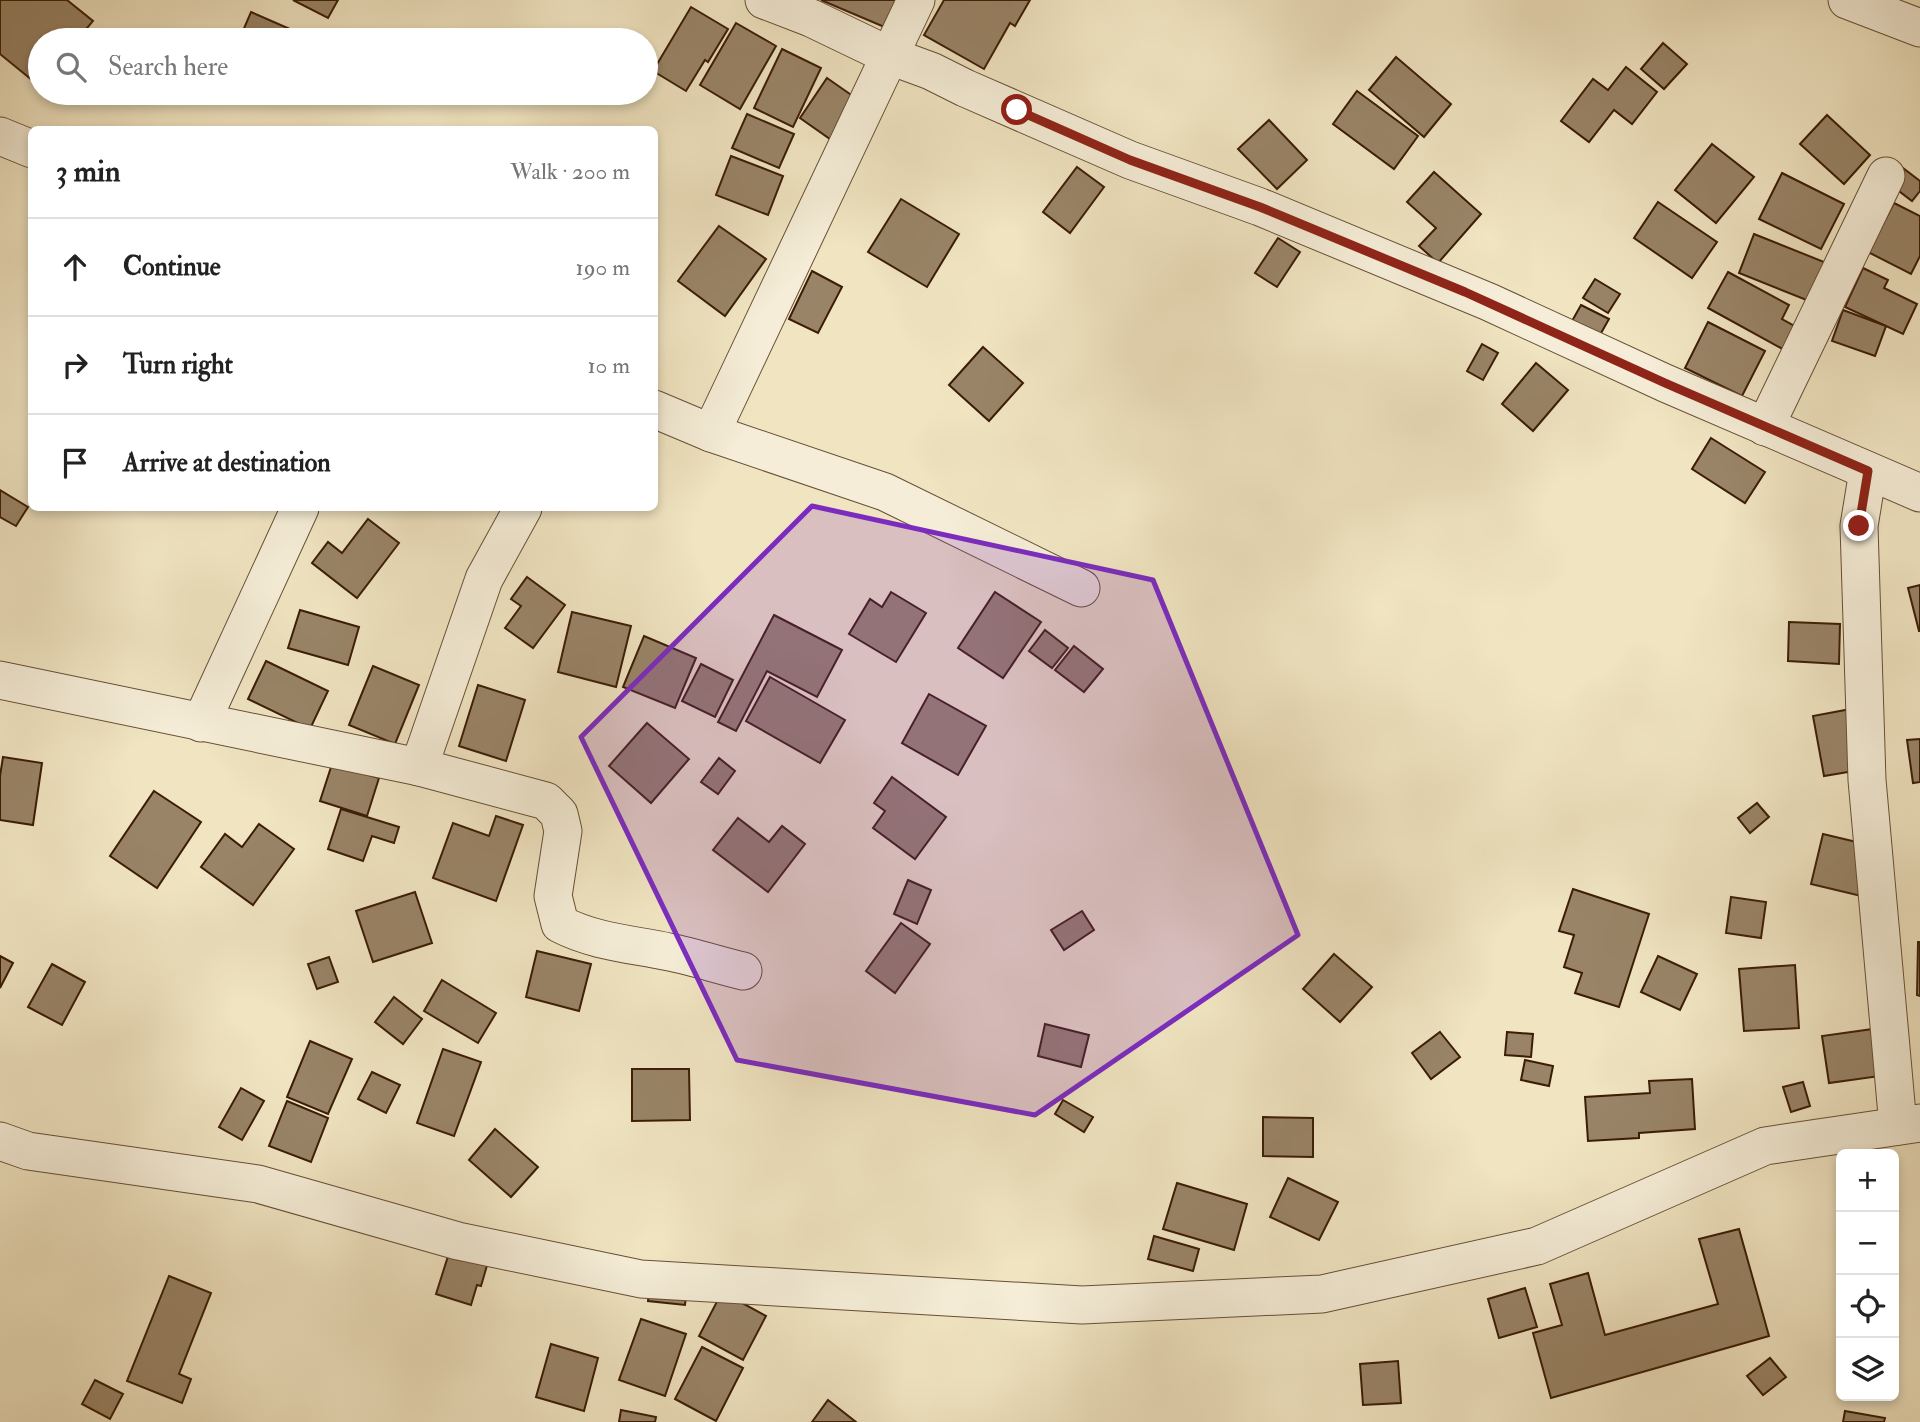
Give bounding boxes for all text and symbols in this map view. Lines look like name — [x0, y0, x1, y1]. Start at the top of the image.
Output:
search box — [28, 28, 658, 105]
icon: search — [52, 48, 90, 86]
text: Search here — [108, 51, 228, 83]
route start — [1001, 94, 1032, 125]
text: 3 min — [56, 153, 121, 190]
text: Walk · 200 m — [510, 157, 630, 186]
icon: ahead — [56, 248, 94, 286]
text: Continue — [123, 251, 221, 283]
text: 190 m — [576, 253, 630, 282]
icon: right — [56, 346, 94, 384]
text: Turn right — [123, 349, 233, 381]
text: 10 m — [587, 351, 630, 380]
icon: arrive — [56, 444, 94, 482]
text: Arrive at destination — [123, 447, 331, 479]
route end — [1843, 510, 1874, 541]
map controls — [1836, 1149, 1899, 1401]
button: + — [1836, 1149, 1899, 1212]
button: − — [1836, 1212, 1899, 1275]
button: locate — [1836, 1275, 1899, 1338]
button: layers — [1836, 1338, 1899, 1401]

